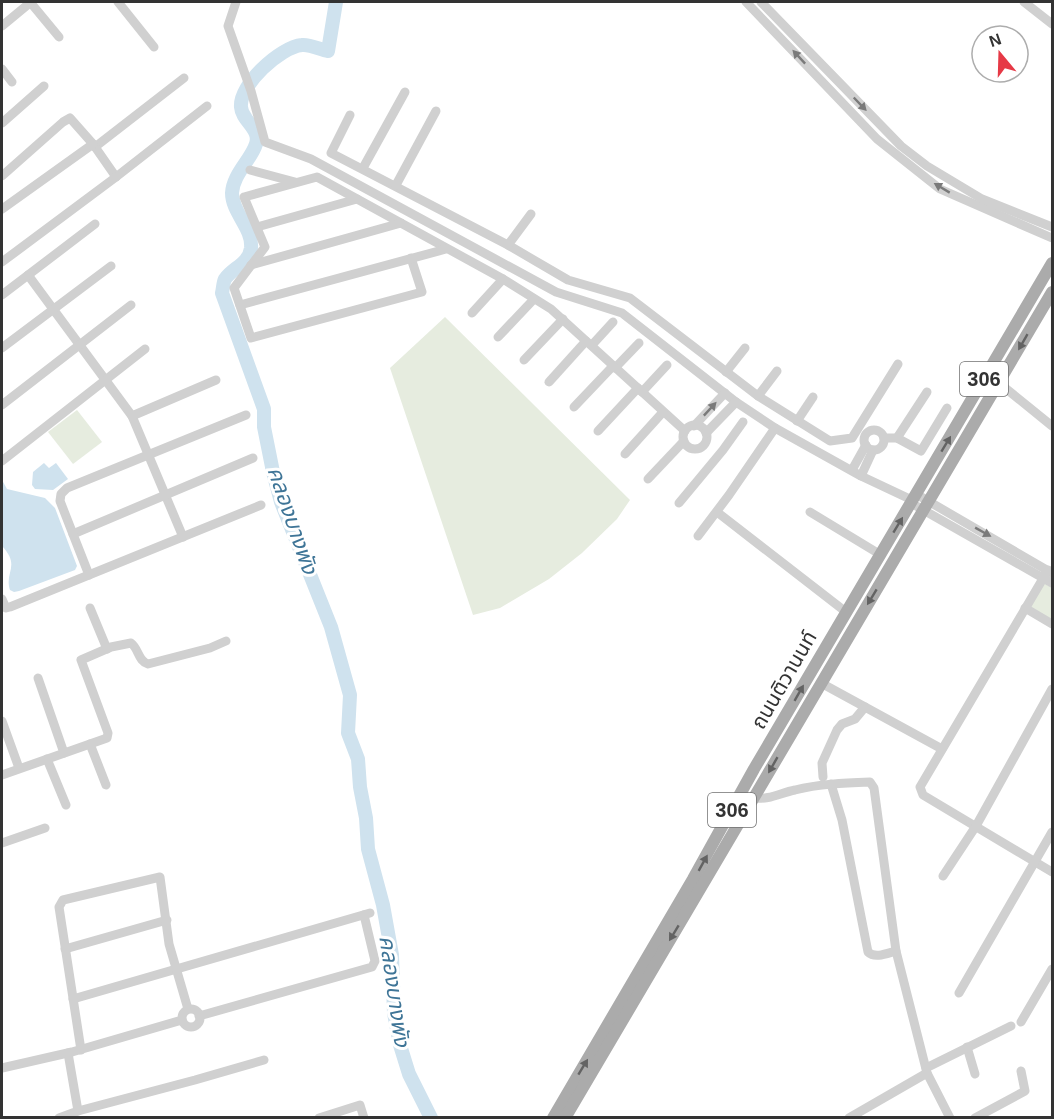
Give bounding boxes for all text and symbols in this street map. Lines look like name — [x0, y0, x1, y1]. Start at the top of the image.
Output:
north arrow — [970, 24, 1030, 84]
text: N — [987, 30, 1004, 50]
one-way arrow — [792, 49, 806, 64]
one-way arrow — [853, 97, 867, 112]
one-way arrow — [934, 183, 950, 194]
one-way arrow — [1018, 334, 1028, 351]
road number: 306 — [960, 362, 1008, 396]
one-way arrow — [703, 402, 716, 417]
one-way arrow — [940, 436, 951, 452]
water label: คลองบางพัง — [263, 463, 323, 578]
one-way arrow — [893, 516, 903, 533]
one-way arrow — [975, 527, 992, 537]
one-way arrow — [867, 589, 878, 605]
street label: ถนนติวานนท์ — [746, 627, 821, 733]
one-way arrow — [794, 684, 804, 701]
one-way arrow — [768, 757, 779, 773]
road number: 306 — [708, 793, 756, 827]
one-way arrow — [698, 854, 708, 871]
one-way arrow — [669, 925, 679, 942]
water label: คลองบางพัง — [374, 934, 415, 1049]
one-way arrow — [577, 1059, 588, 1075]

